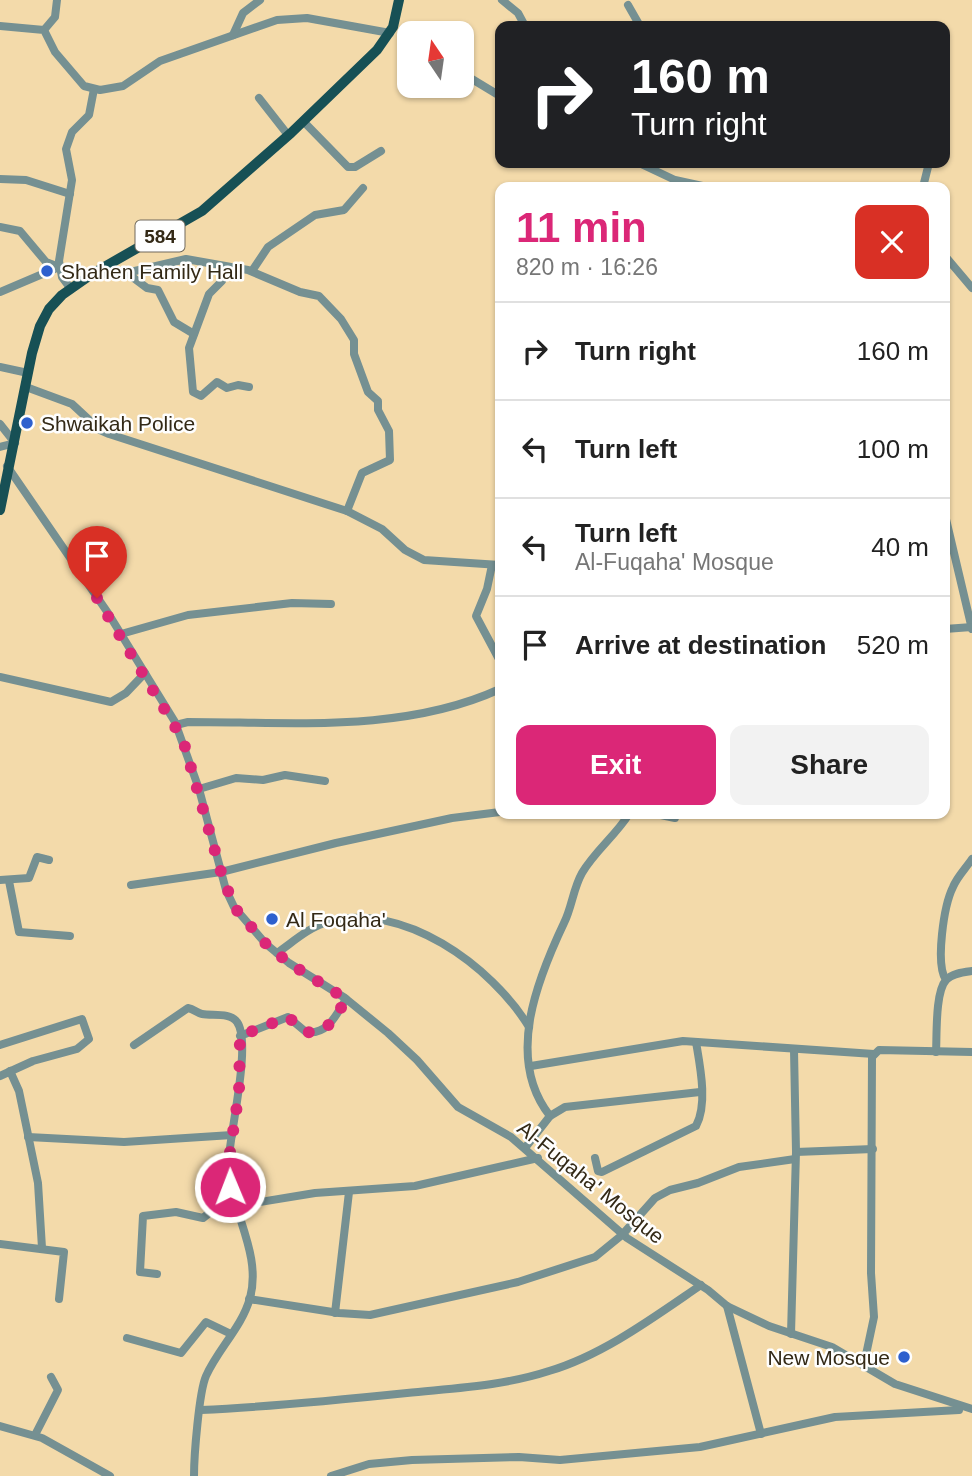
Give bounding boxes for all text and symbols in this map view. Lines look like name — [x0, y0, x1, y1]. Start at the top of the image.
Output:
north arrow — [397, 21, 474, 98]
map controls — [397, 21, 474, 98]
icon: right — [516, 49, 607, 140]
text: 160 m — [631, 49, 770, 103]
text: Turn right — [631, 106, 767, 142]
text: 11 min — [516, 204, 647, 251]
button: close — [855, 205, 929, 279]
road number: 584 — [136, 220, 184, 252]
text: 820 m · 16:26 — [516, 254, 658, 280]
place label: Shahen Family Hall — [61, 260, 243, 283]
marker: Shahen Family Hall — [39, 263, 55, 279]
icon: right — [516, 332, 554, 370]
text: Turn right — [575, 336, 696, 366]
text: 160 m — [857, 336, 929, 366]
place label: Shwaikah Police — [41, 412, 195, 435]
marker: Shwaikah Police — [19, 415, 35, 431]
icon: left — [516, 430, 554, 468]
text: Turn left — [575, 434, 677, 464]
text: 100 m — [857, 434, 929, 464]
text: Turn left — [575, 518, 677, 548]
pin — [67, 526, 127, 598]
icon: left — [516, 528, 554, 566]
text: 40 m — [871, 532, 929, 562]
icon: arrive — [78, 537, 116, 575]
text: Al-Fuqaha' Mosque — [575, 549, 774, 575]
icon: arrive — [516, 626, 554, 664]
text: Arrive at destination — [575, 630, 826, 660]
text: 520 m — [857, 630, 929, 660]
button: Exit — [516, 725, 716, 805]
button: Share — [730, 725, 929, 805]
place label: Al Foqaha' — [286, 908, 386, 931]
marker: Al Foqaha' — [264, 911, 280, 927]
street label: Al-Fuqaha' Mosque — [513, 1116, 669, 1248]
position arrow — [193, 1150, 267, 1224]
place label: New Mosque — [767, 1346, 890, 1369]
marker: New Mosque — [896, 1349, 912, 1365]

